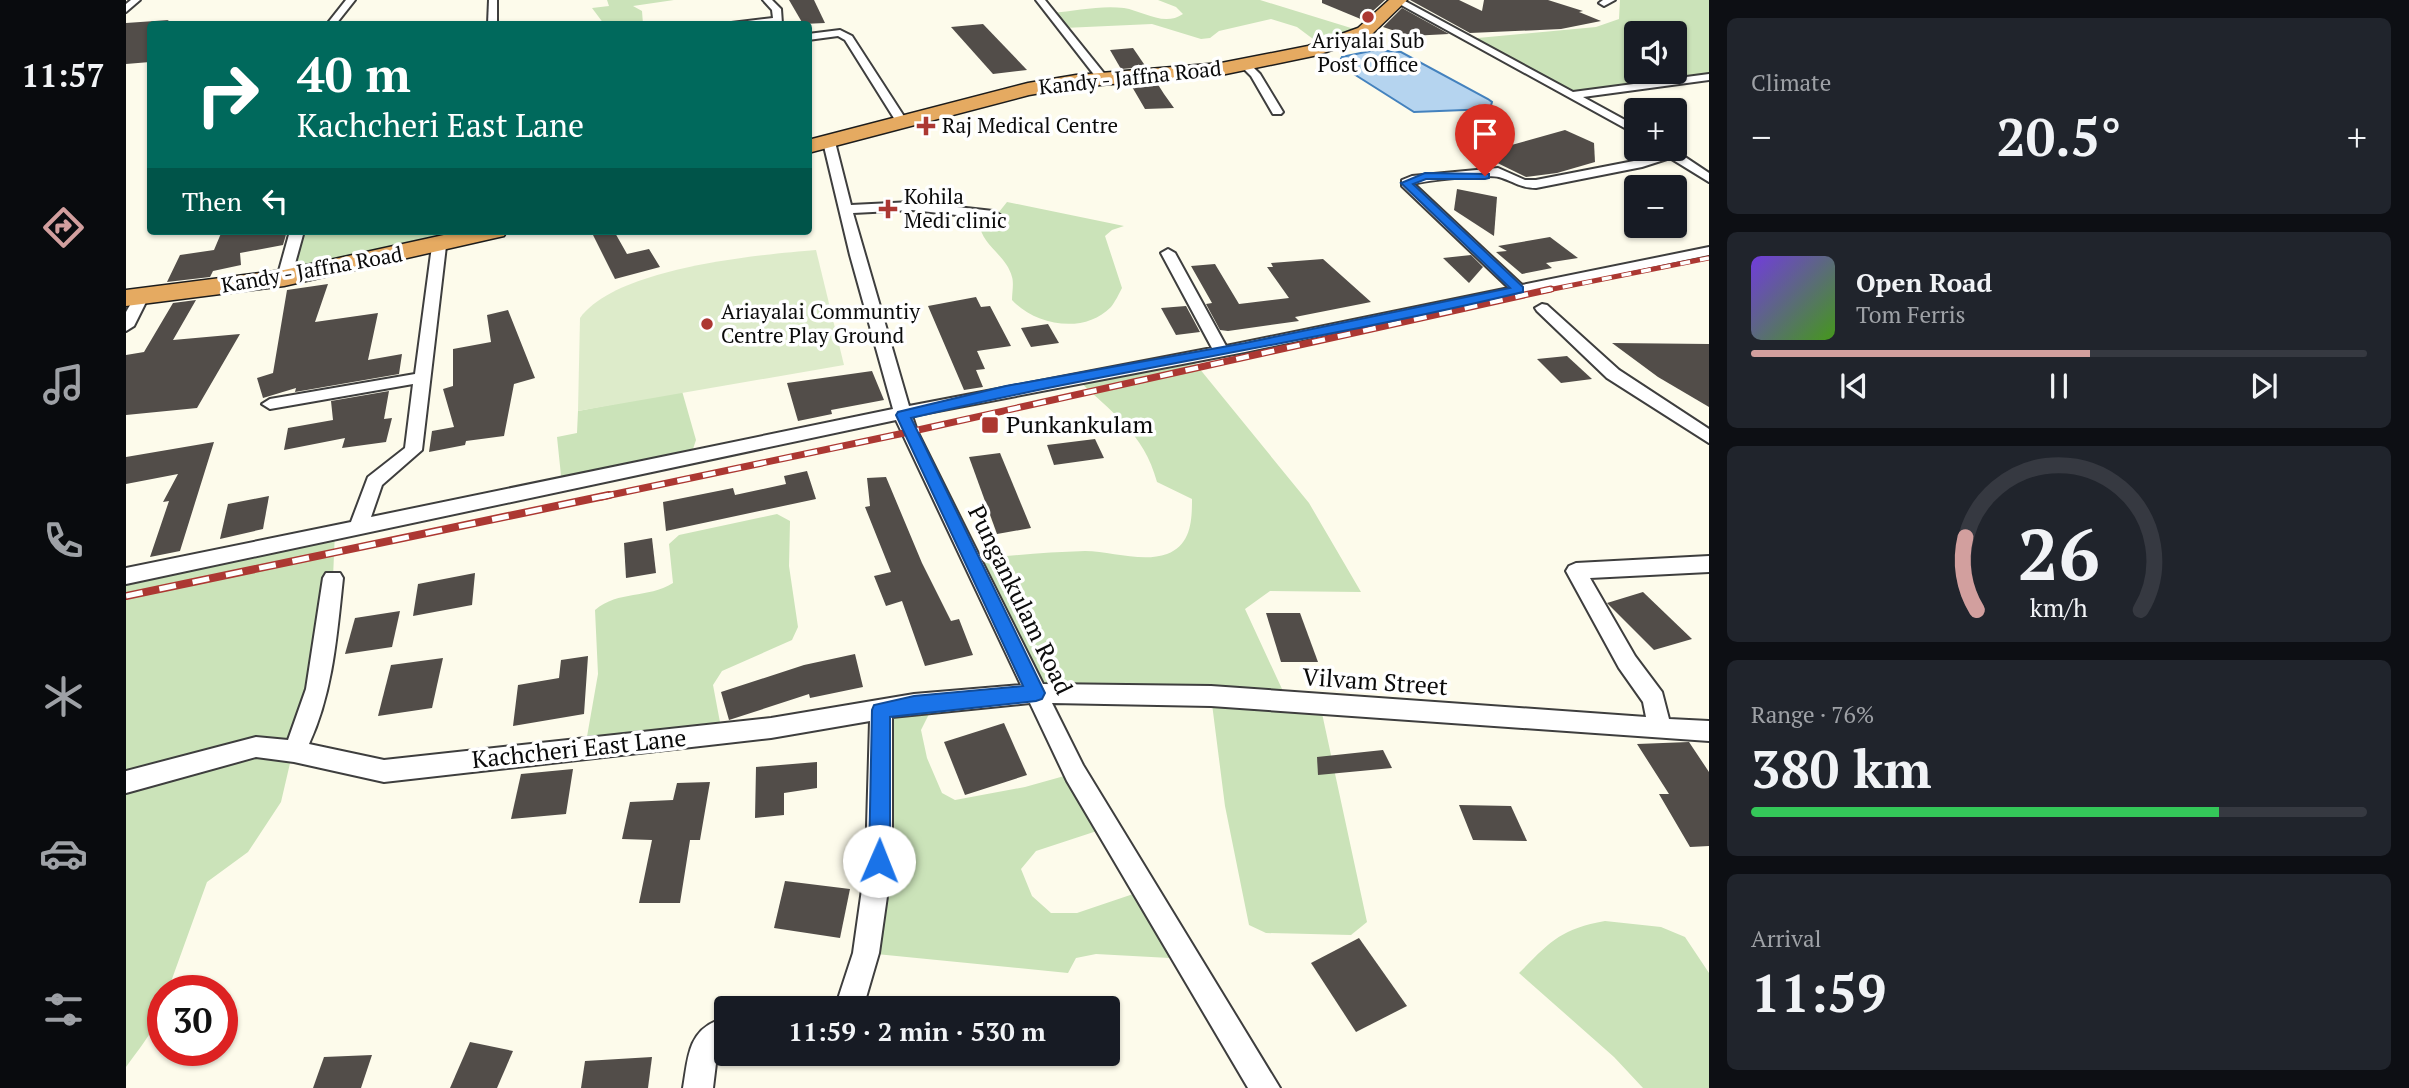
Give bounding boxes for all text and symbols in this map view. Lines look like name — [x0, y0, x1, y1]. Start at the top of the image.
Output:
marker: Ariyalai Sub Post Office — [1360, 9, 1376, 25]
map controls — [1624, 21, 1687, 238]
button: sound — [1624, 21, 1687, 84]
place label: Ariyalai Sub Post Office — [1311, 26, 1425, 78]
text: 40 m — [297, 41, 411, 106]
icon: right — [182, 49, 273, 140]
street label: Kandy - Jaffna Road — [1037, 53, 1223, 101]
text: 11:57 — [21, 54, 105, 96]
text: Climate — [1751, 67, 1831, 98]
button: + — [1624, 98, 1687, 161]
text: 20.5° — [1996, 102, 2122, 171]
text: Kachcheri East Lane — [297, 104, 584, 146]
pin — [1455, 104, 1515, 176]
place label: Raj Medical Centre — [942, 111, 1118, 139]
text: − — [1751, 112, 1771, 162]
text: + — [2347, 112, 2367, 162]
icon: arrive — [1466, 115, 1504, 153]
marker: Raj Medical Centre — [916, 116, 936, 136]
button: − — [1624, 175, 1687, 238]
icon: left — [256, 182, 294, 220]
place label: Kohila Medi clinic — [904, 182, 1007, 234]
text: Then — [182, 184, 242, 218]
marker: Kohila Medi clinic — [878, 199, 898, 219]
icon: directions — [39, 203, 88, 252]
street label: Kandy - Jaffna Road — [219, 239, 405, 299]
text: Open Road — [1856, 265, 1992, 299]
place label: Ariayalai Communtiy Centre Play Ground — [721, 297, 920, 349]
text: Tom Ferris — [1856, 299, 1966, 330]
marker: Ariayalai Communtiy Centre Play Ground — [699, 316, 715, 332]
icon: music — [39, 360, 88, 409]
icon: previous — [1835, 367, 1873, 405]
icon: pause — [2040, 367, 2078, 405]
icon: next — [2245, 367, 2283, 405]
place label: Punkankulam — [1006, 408, 1154, 440]
marker: Punkankulam — [980, 415, 1000, 435]
street label: Pungankulam Road — [961, 500, 1081, 700]
text: 26 — [2018, 504, 2100, 601]
icon: phone — [39, 516, 88, 565]
text: km/h — [2030, 591, 2088, 624]
street label: Vilvam Street — [1301, 660, 1449, 702]
icon: climate — [39, 672, 88, 721]
text: Range · 76% — [1751, 699, 1874, 730]
street label: Kachcheri East Lane — [470, 721, 688, 775]
text: 380 km — [1751, 734, 1932, 803]
position arrow — [842, 824, 916, 898]
icon: car — [39, 829, 88, 878]
text: Arrival — [1751, 923, 1822, 954]
text: 11:59 — [1751, 958, 1886, 1027]
speed limit sign: 30 — [147, 975, 238, 1066]
icon: filters — [39, 985, 88, 1034]
text: 11:59 · 2 min · 530 m — [788, 1014, 1046, 1048]

